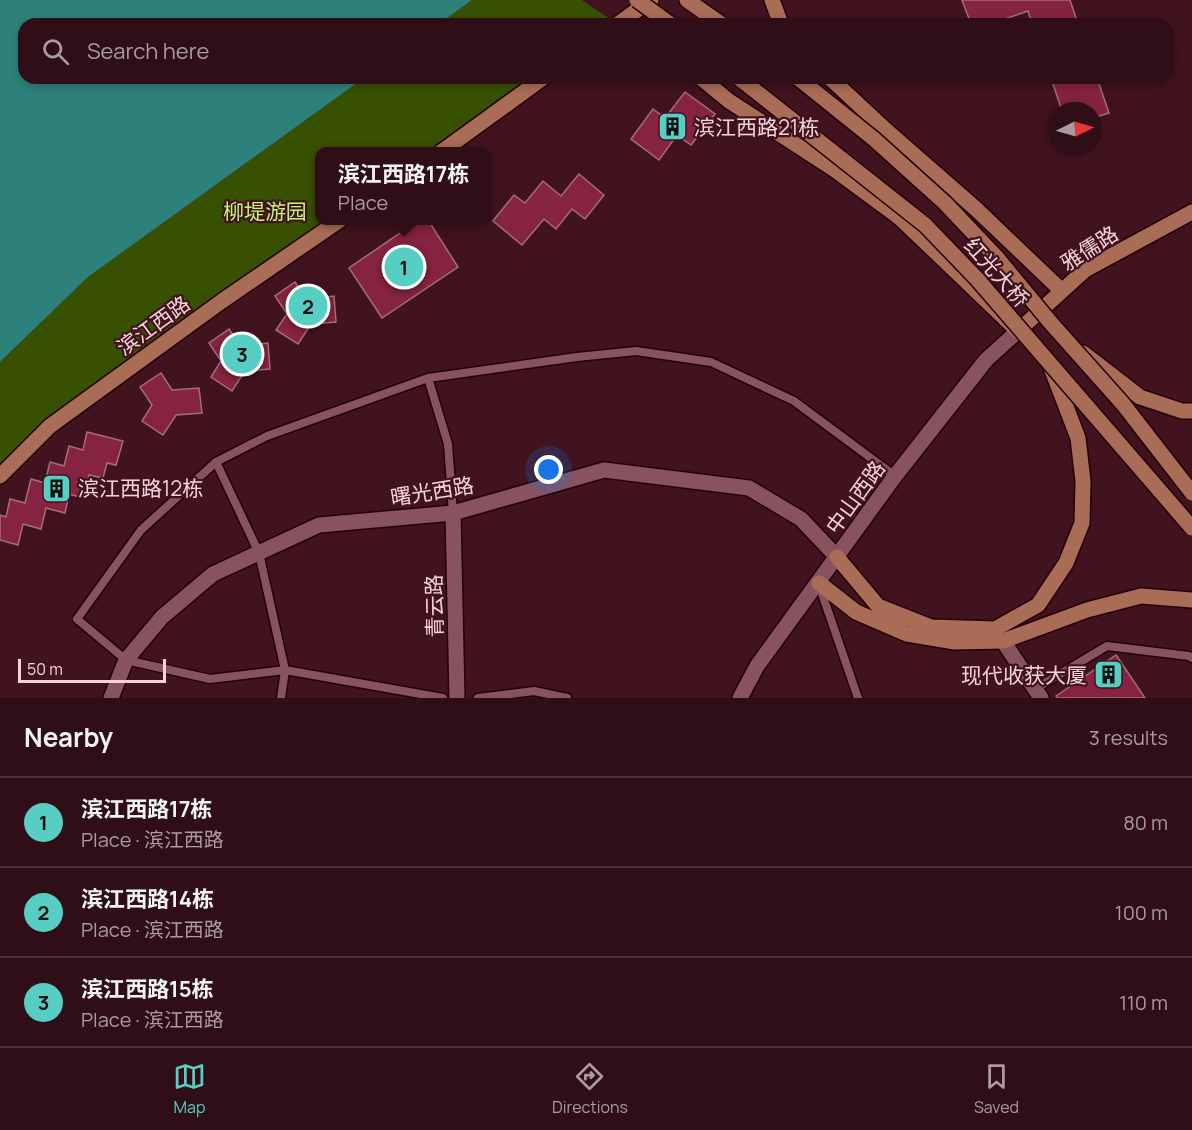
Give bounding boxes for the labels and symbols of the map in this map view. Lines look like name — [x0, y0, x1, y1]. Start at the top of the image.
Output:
north arrow — [1048, 102, 1102, 156]
building icon: 滨江西路21栋 — [657, 111, 689, 143]
place label: 滨江西路21栋 — [694, 113, 819, 141]
park label: 柳堤游园 — [223, 197, 307, 225]
street label: 雅儒路 — [1055, 219, 1123, 277]
street label: 红光大桥 — [958, 231, 1036, 313]
pin: 1 — [384, 244, 424, 290]
pin: 2 — [288, 284, 328, 328]
street label: 滨江西路 — [111, 289, 195, 361]
pin: 3 — [222, 332, 262, 376]
your location — [534, 455, 563, 484]
street label: 中山西路 — [819, 455, 891, 539]
street label: 曙光西路 — [388, 471, 476, 511]
building icon: 滨江西路12栋 — [41, 472, 73, 504]
place label: 滨江西路12栋 — [78, 474, 203, 502]
street label: 青云路 — [419, 574, 449, 638]
scale bar — [18, 656, 166, 684]
building icon: 现代收获大厦 — [1092, 659, 1124, 691]
place label: 现代收获大厦 — [961, 661, 1087, 689]

